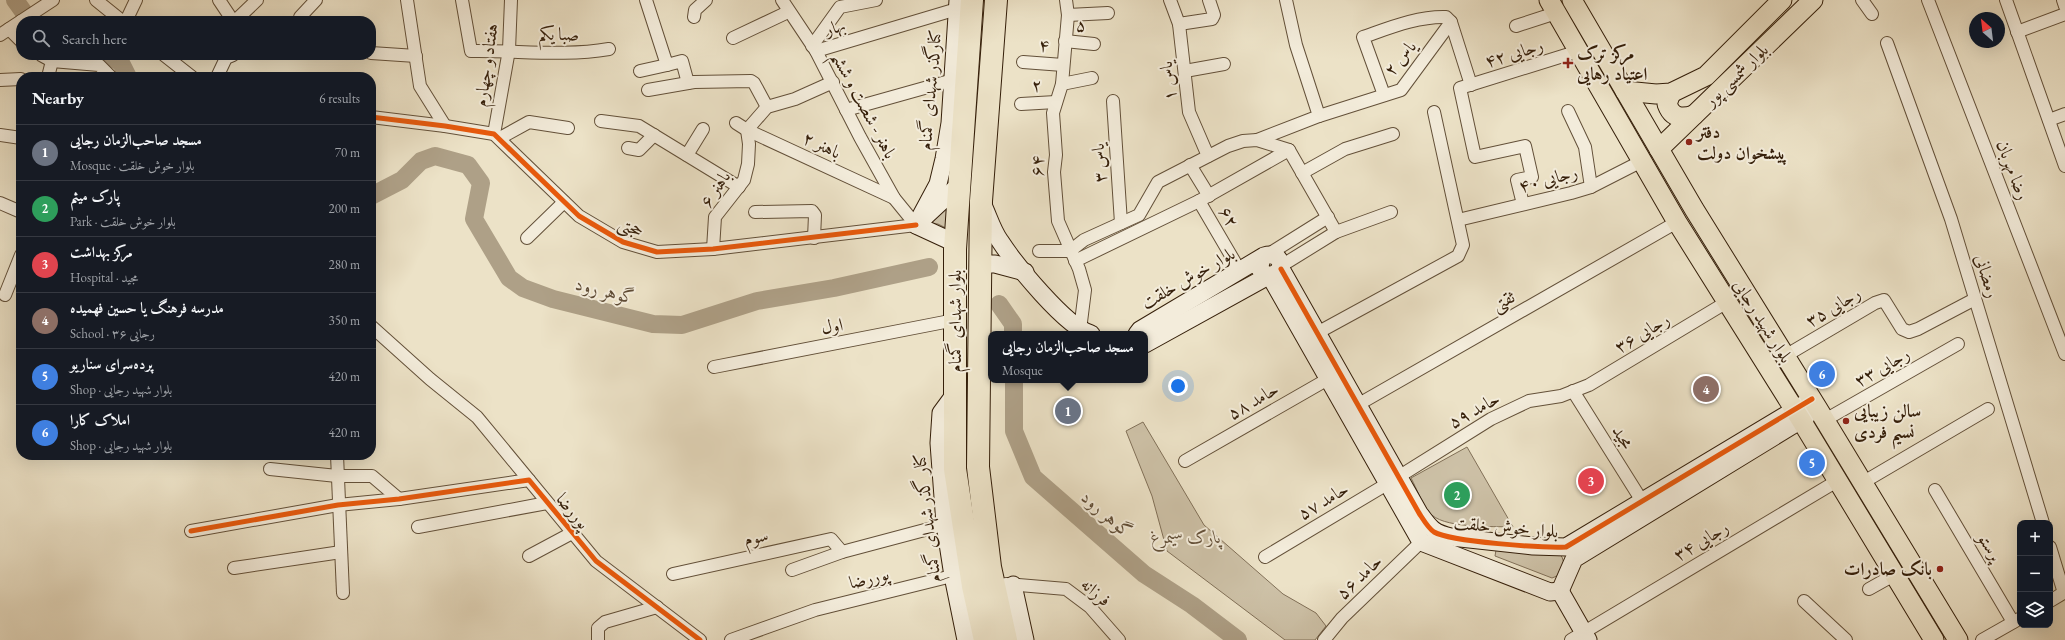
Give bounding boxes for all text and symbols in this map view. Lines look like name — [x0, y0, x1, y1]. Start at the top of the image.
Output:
street label: بهار — [820, 12, 848, 42]
north arrow — [1969, 12, 2005, 48]
street label: ۵ — [1075, 13, 1087, 36]
search box — [16, 16, 376, 60]
street label: هفتاد و چهارم — [468, 22, 508, 109]
street label: صبا یکم — [538, 22, 579, 51]
icon: search — [30, 27, 52, 49]
text: Search here — [62, 29, 127, 48]
street label: کنارگذر شهدای گمنام — [912, 29, 951, 152]
street label: ۴ — [1038, 33, 1050, 56]
street label: رجایی ۴۲ — [1482, 33, 1546, 73]
street label: یاس ۲ — [1378, 34, 1422, 80]
street label: بلوار شمسی پور — [1697, 38, 1774, 114]
place label: مرکز ترک اعتیاد رهایی — [1576, 41, 1648, 86]
street label: باهنر - شصت و ششم — [820, 47, 902, 166]
marker: مرکز ترک اعتیاد رهایی — [1562, 57, 1574, 69]
street label: یاس ۱ — [1153, 58, 1181, 102]
street label: ۲ — [1031, 73, 1043, 96]
text: Nearby — [32, 87, 84, 109]
text: 6 results — [319, 90, 360, 107]
place label: دفتر پیشخوان دولت — [1695, 120, 1787, 165]
street label: باهنر ۲ — [799, 126, 845, 163]
text: مسجد صاحب‌الزمان رجایی — [70, 130, 202, 149]
marker: دفتر پیشخوان دولت — [1684, 137, 1694, 147]
street label: رضا مهربان — [1991, 137, 2035, 203]
street label: یاس ۳ — [1086, 141, 1111, 184]
text: 1 — [42, 144, 48, 161]
text: 70 m — [335, 144, 360, 161]
street label: ۶۴ — [1025, 155, 1048, 177]
text: Mosque · بلوار خوش خلقت — [70, 157, 194, 174]
street label: رجایی ۴۰ — [1516, 160, 1580, 198]
street label: باهنر ۶ — [694, 166, 735, 212]
text: پارک میثم — [70, 186, 120, 205]
text: 2 — [42, 200, 48, 217]
text: 200 m — [329, 200, 360, 217]
street label: ۶۲ — [1214, 202, 1245, 232]
street label: حجتی — [614, 211, 648, 244]
text: Park · بلوار خوش خلقت — [70, 213, 176, 230]
street label: بلوار خوش خلقت — [1137, 241, 1239, 314]
text: مرکز بهداشت — [70, 242, 133, 261]
street label: رمضانی — [1970, 251, 2005, 301]
text: 3 — [42, 256, 48, 273]
text: 280 m — [329, 256, 360, 273]
text: Hospital · مجید — [70, 269, 138, 286]
street label: بلوار شهدای گمنام — [943, 270, 971, 372]
water label: گوهر رود — [573, 271, 639, 310]
street label: بلوار شهید رجایی — [1728, 274, 1798, 368]
street label: رجایی ۳۵ — [1801, 281, 1865, 333]
street label: ثقتی — [1487, 284, 1520, 318]
text: مدرسه فرهنگ یا حسین فهمیده — [70, 298, 224, 317]
street label: رجایی ۳۶ — [1610, 307, 1674, 359]
text: 4 — [42, 312, 48, 329]
text: 350 m — [329, 312, 360, 329]
street label: اول — [819, 312, 845, 339]
text: School · رجایی ۳۶ — [70, 325, 155, 342]
popup — [988, 331, 1148, 383]
text: مسجد صاحب‌الزمان رجایی — [1002, 337, 1134, 356]
street label: رجایی ۳۳ — [1850, 342, 1914, 392]
text: پرده‌سرای سناریو — [70, 354, 153, 373]
pin: 6 — [1809, 359, 1835, 389]
text: Mosque — [1002, 362, 1043, 379]
text: 5 — [42, 368, 48, 385]
text: 420 m — [329, 368, 360, 385]
pin: 4 — [1693, 374, 1719, 404]
your location — [1168, 376, 1188, 396]
street label: حامد ۵۸ — [1223, 377, 1282, 424]
text: Shop · بلوار شهید رجایی — [70, 381, 172, 398]
street label: حامد ۵۹ — [1444, 386, 1503, 433]
pin: 1 — [1055, 396, 1081, 426]
place label: سالن زیبایی نسیم فردی — [1853, 399, 1921, 450]
text: املاک کارا — [70, 410, 130, 429]
marker: سالن زیبایی نسیم فردی — [1841, 416, 1851, 426]
street label: مجید — [1607, 421, 1640, 453]
text: 6 — [42, 424, 48, 441]
text: 420 m — [329, 424, 360, 441]
text: Shop · بلوار شهید رجایی — [70, 437, 172, 454]
pin: 5 — [1799, 448, 1825, 478]
street label: کنار گذر شهدای گمنام — [906, 452, 951, 584]
pin: 3 — [1578, 466, 1604, 496]
street label: حامد ۵۷ — [1293, 477, 1352, 525]
pin: 2 — [1444, 480, 1470, 510]
water label: گوهر رود — [1076, 485, 1139, 544]
street label: پوررضا — [550, 488, 596, 536]
street label: بلوار خوش خلقت — [1453, 510, 1559, 543]
street label: رجایی ۳۴ — [1669, 515, 1733, 567]
map controls — [2017, 520, 2053, 628]
button: + — [2017, 520, 2053, 556]
street label: سوم — [741, 523, 771, 555]
park label: پارک سیمرغ — [1151, 525, 1223, 552]
street label: پرستو — [1972, 527, 2009, 567]
street label: حامد ۵۶ — [1331, 549, 1386, 604]
button: − — [2017, 556, 2053, 592]
place label: بانک صادرات — [1844, 557, 1932, 580]
street label: پوررضا — [846, 561, 893, 596]
marker: بانک صادرات — [1935, 564, 1945, 574]
street label: فرزانه — [1076, 572, 1116, 612]
button: layers — [2017, 592, 2053, 628]

